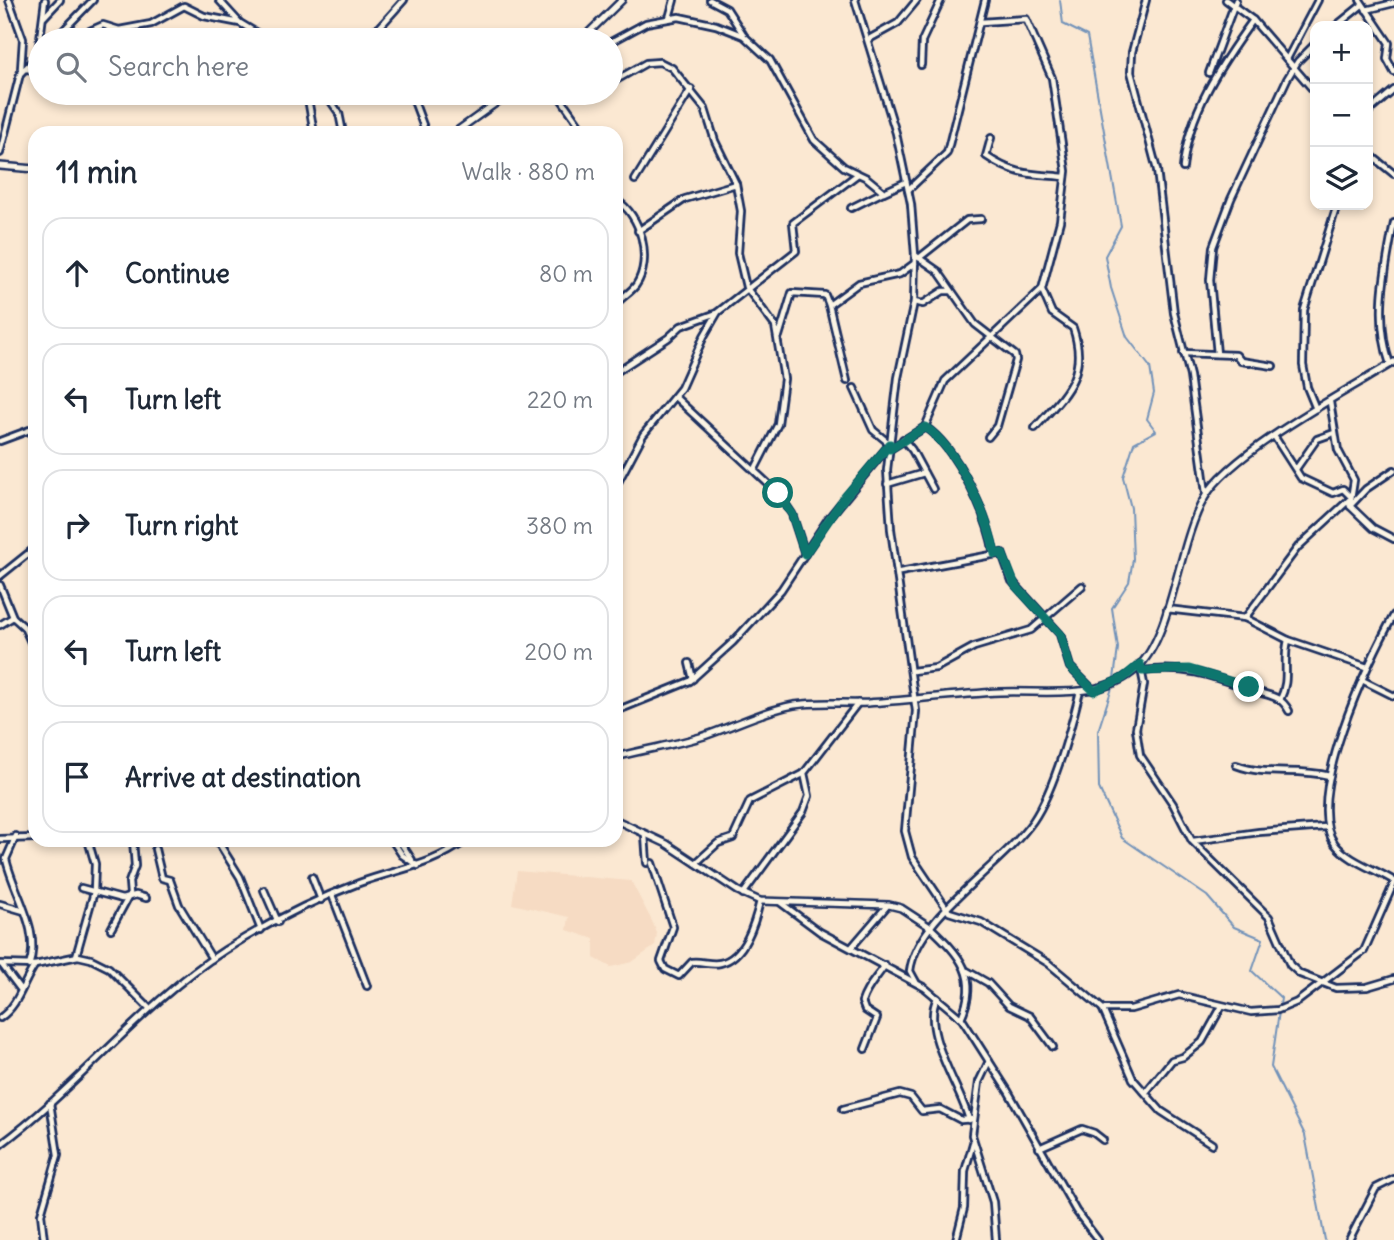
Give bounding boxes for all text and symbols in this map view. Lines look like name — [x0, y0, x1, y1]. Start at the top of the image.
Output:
map controls — [1310, 21, 1373, 210]
button: + — [1310, 21, 1373, 84]
search box — [28, 28, 623, 105]
icon: search — [52, 48, 90, 86]
text: Search here — [108, 50, 249, 83]
button: − — [1310, 84, 1373, 147]
button: layers — [1310, 147, 1373, 210]
text: 11 min — [56, 153, 137, 191]
text: Walk · 880 m — [462, 157, 595, 186]
icon: ahead — [58, 254, 96, 292]
text: Continue — [125, 257, 230, 290]
text: 80 m — [539, 259, 593, 288]
icon: left — [58, 380, 96, 418]
text: Turn left — [125, 383, 221, 416]
text: 220 m — [527, 385, 593, 414]
route start — [762, 477, 793, 508]
icon: right — [58, 506, 96, 544]
text: Turn right — [125, 509, 238, 542]
text: 380 m — [526, 511, 593, 540]
icon: left — [58, 632, 96, 670]
text: Turn left — [125, 635, 221, 668]
text: 200 m — [524, 637, 593, 666]
route end — [1233, 671, 1264, 702]
icon: arrive — [58, 758, 96, 796]
text: Arrive at destination — [125, 761, 361, 794]

